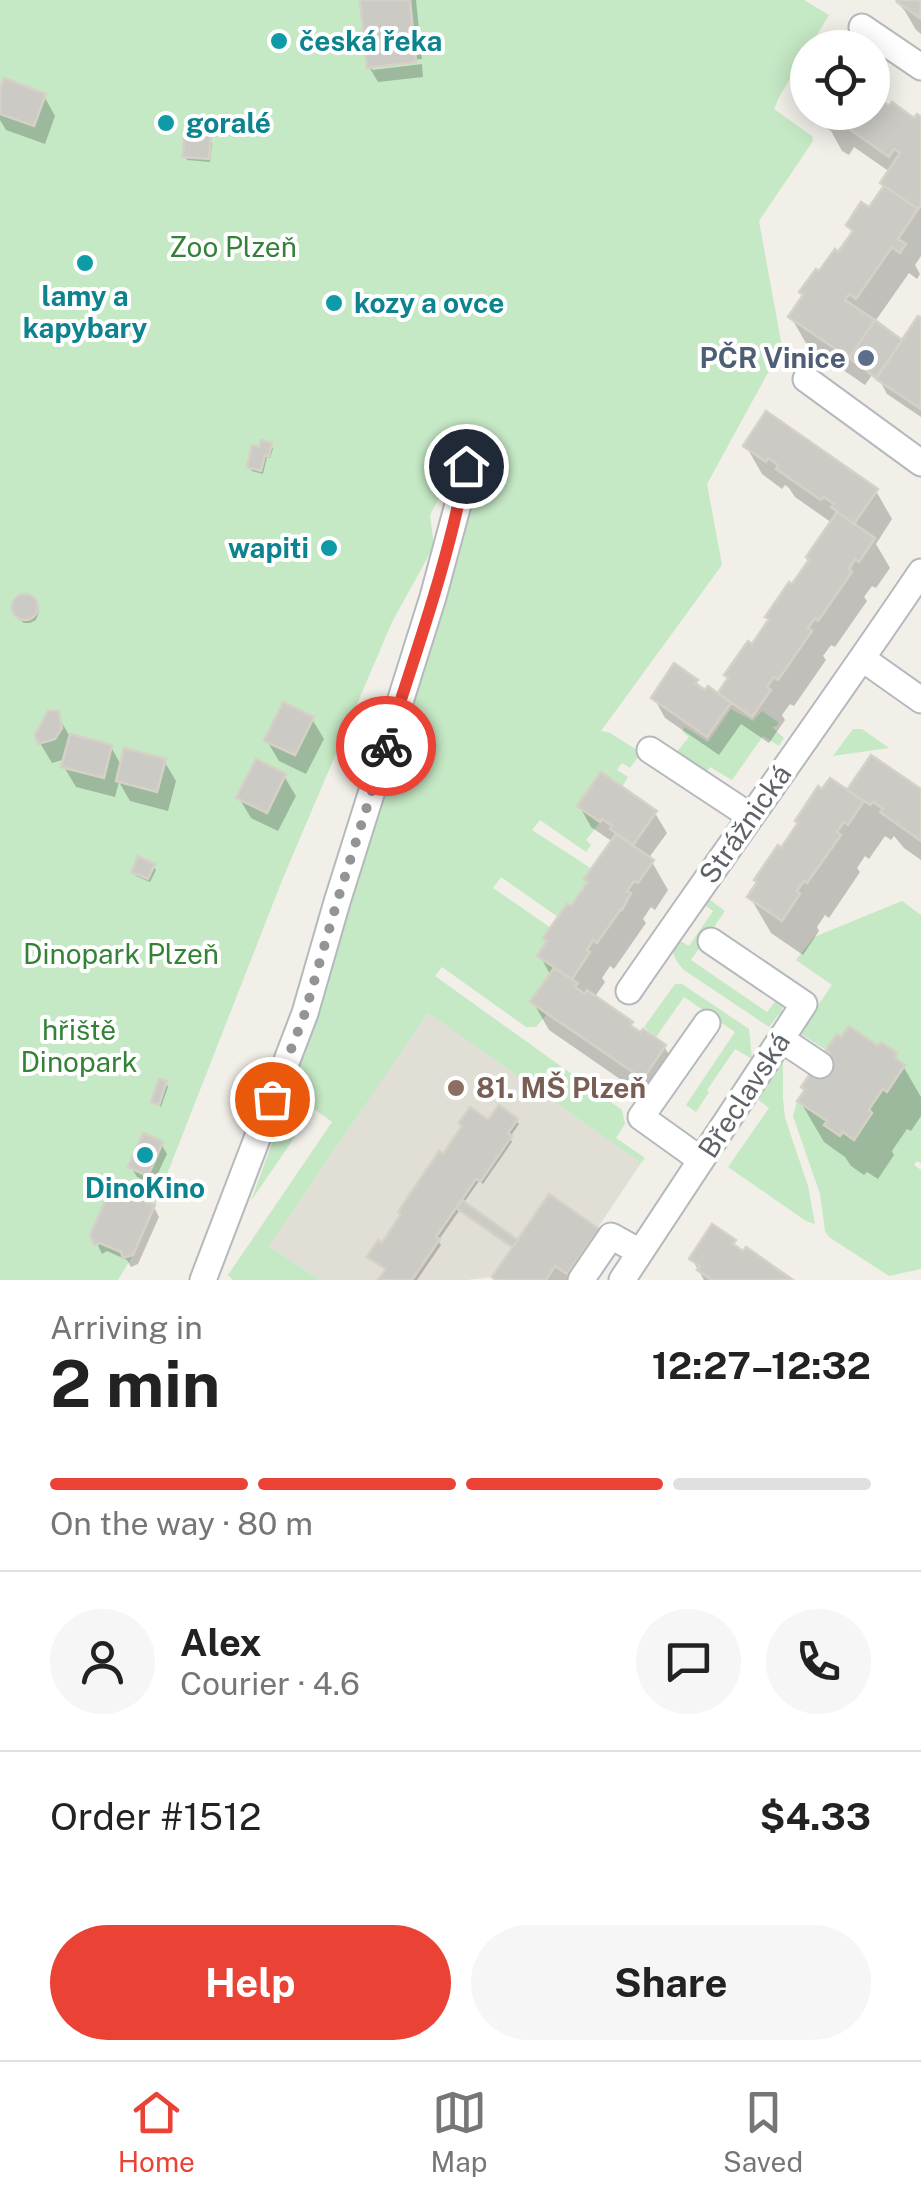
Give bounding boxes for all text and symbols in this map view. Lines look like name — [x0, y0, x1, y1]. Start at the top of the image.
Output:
place label: česká řeka — [299, 24, 442, 57]
marker: česká řeka — [268, 30, 290, 52]
map controls — [790, 30, 890, 130]
button: locate — [790, 30, 890, 130]
place label: goralé — [186, 106, 271, 139]
marker: goralé — [155, 112, 177, 134]
park label: Zoo Plzeň — [169, 230, 297, 263]
marker: lamy a kapybary — [74, 252, 96, 274]
place label: lamy a kapybary — [23, 279, 147, 344]
place label: kozy a ovce — [354, 286, 504, 319]
marker: kozy a ovce — [323, 292, 345, 314]
place label: PČR Vinice — [699, 341, 846, 374]
marker: PČR Vinice — [855, 347, 877, 369]
pin — [424, 424, 509, 509]
icon: home — [439, 439, 494, 494]
place label: wapiti — [228, 531, 309, 564]
marker: wapiti — [318, 537, 340, 559]
courier — [336, 696, 436, 796]
icon: bike — [359, 719, 414, 774]
street label: Strážnická — [692, 758, 798, 889]
park label: Dinopark Plzeň — [23, 937, 219, 970]
park label: hřiště Dinopark — [20, 1013, 138, 1078]
street label: Břeclavská — [691, 1026, 796, 1164]
pin — [230, 1057, 315, 1142]
place label: 81. MŠ Plzeň — [476, 1071, 646, 1104]
icon: bag — [245, 1072, 300, 1127]
marker: 81. MŠ Plzeň — [445, 1077, 467, 1099]
marker: DinoKino — [134, 1144, 156, 1166]
place label: DinoKino — [85, 1171, 205, 1204]
text: Arriving in — [50, 1309, 203, 1346]
text: 12:27–12:32 — [652, 1343, 871, 1388]
text: 2 min — [50, 1345, 220, 1422]
text: On the way · 80 m — [50, 1505, 313, 1542]
button: person — [50, 1609, 155, 1714]
button: chat — [636, 1609, 741, 1714]
button: phone — [766, 1609, 871, 1714]
text: Alex — [180, 1620, 262, 1665]
text: Courier · 4.6 — [180, 1665, 360, 1702]
text: Order #1512 — [50, 1794, 261, 1839]
text: $4.33 — [760, 1794, 871, 1839]
button: Help — [50, 1925, 451, 2040]
button: Share — [471, 1925, 871, 2040]
tab: Home — [118, 2085, 195, 2178]
tab: Map — [431, 2085, 487, 2178]
tab: Saved — [723, 2085, 803, 2178]

